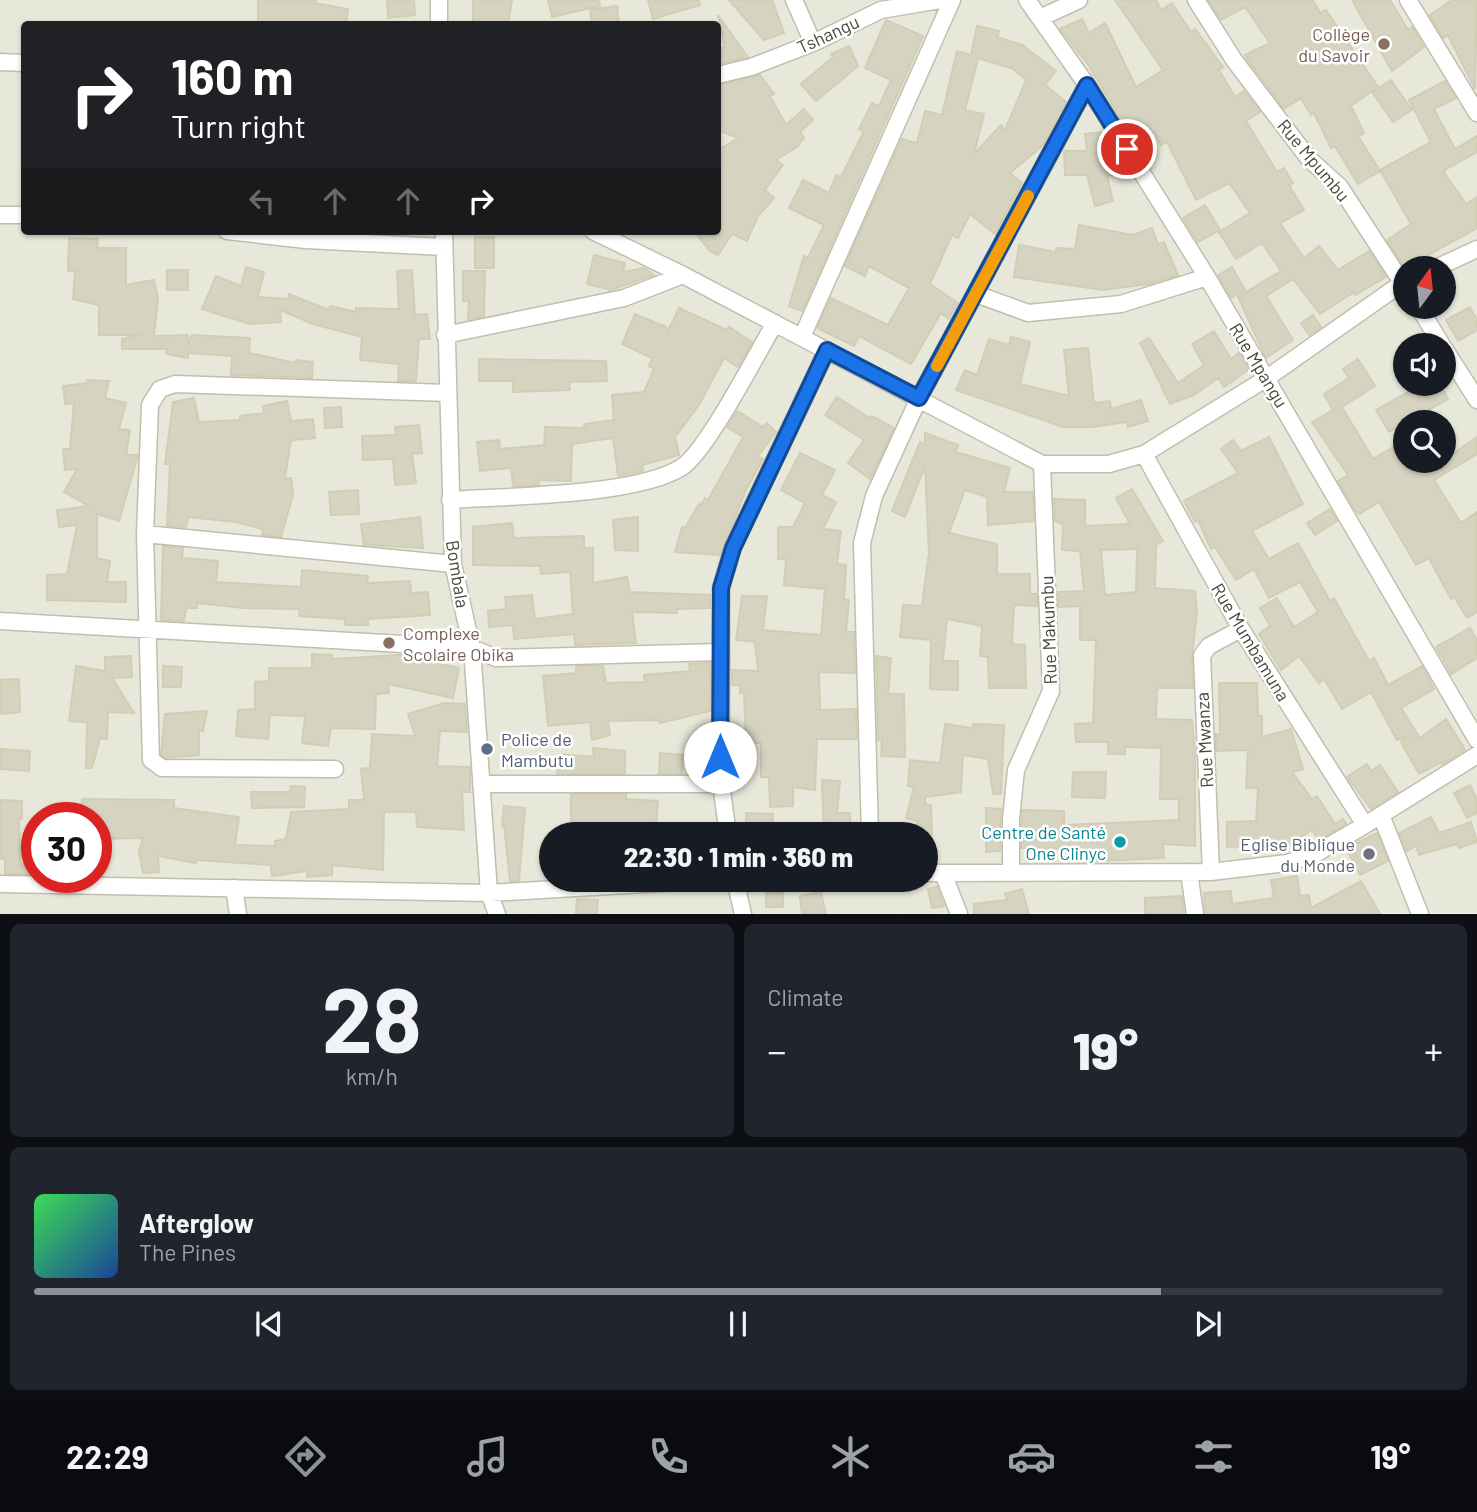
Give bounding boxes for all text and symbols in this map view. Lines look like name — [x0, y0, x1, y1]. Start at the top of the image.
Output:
street label: Tshangu — [793, 10, 863, 58]
place label: Collège du Savoir — [1298, 23, 1370, 66]
marker: Collège du Savoir — [1376, 36, 1392, 52]
text: 160 m — [171, 46, 293, 105]
icon: right — [56, 49, 147, 140]
text: Turn right — [171, 106, 306, 144]
street label: Rue Mpumbu — [1273, 114, 1355, 206]
pin — [1097, 119, 1157, 179]
icon: arrive — [1108, 130, 1146, 168]
icon: left — [243, 182, 281, 220]
icon: ahead — [316, 182, 354, 220]
icon: ahead — [389, 182, 427, 220]
icon: right — [462, 182, 500, 220]
north arrow — [1393, 256, 1456, 318]
map controls — [1393, 256, 1456, 473]
street label: Rue Mpangu — [1225, 319, 1293, 411]
button: sound — [1393, 333, 1456, 396]
button: search — [1393, 410, 1456, 473]
street label: Bombala — [442, 539, 474, 609]
street label: Rue Makumbu — [1035, 575, 1061, 685]
street label: Rue Mumbamuna — [1207, 579, 1295, 705]
place label: Complexe Scolaire Obika — [403, 622, 514, 665]
marker: Complexe Scolaire Obika — [381, 635, 397, 651]
street label: Rue Mwanza — [1191, 692, 1217, 788]
position arrow — [683, 720, 757, 794]
place label: Police de Mambutu — [501, 728, 574, 771]
marker: Police de Mambutu — [479, 741, 495, 757]
speed limit sign: 30 — [21, 802, 112, 893]
place label: Centre de Santé One Clinyc — [981, 821, 1106, 864]
place label: Eglise Biblique du Monde — [1240, 833, 1355, 876]
marker: Centre de Santé One Clinyc — [1112, 834, 1128, 850]
text: 22:30 · 1 min · 360 m — [624, 841, 853, 872]
marker: Eglise Biblique du Monde — [1361, 846, 1377, 862]
text: 28 — [322, 962, 422, 1071]
text: Climate — [768, 983, 844, 1011]
text: 19° — [1072, 1018, 1138, 1080]
text: − — [768, 1027, 787, 1073]
text: + — [1424, 1027, 1443, 1073]
text: km/h — [346, 1062, 398, 1090]
text: Afterglow — [139, 1207, 254, 1238]
text: The Pines — [139, 1238, 236, 1266]
icon: previous — [250, 1305, 288, 1343]
icon: pause — [719, 1305, 757, 1343]
icon: next — [1189, 1305, 1227, 1343]
icon: directions — [281, 1432, 330, 1481]
icon: music — [463, 1432, 512, 1481]
icon: phone — [644, 1432, 693, 1481]
icon: climate — [826, 1432, 875, 1481]
icon: car — [1007, 1432, 1056, 1481]
icon: filters — [1189, 1432, 1238, 1481]
text: 22:29 — [66, 1437, 149, 1475]
text: 19° — [1370, 1437, 1411, 1475]

